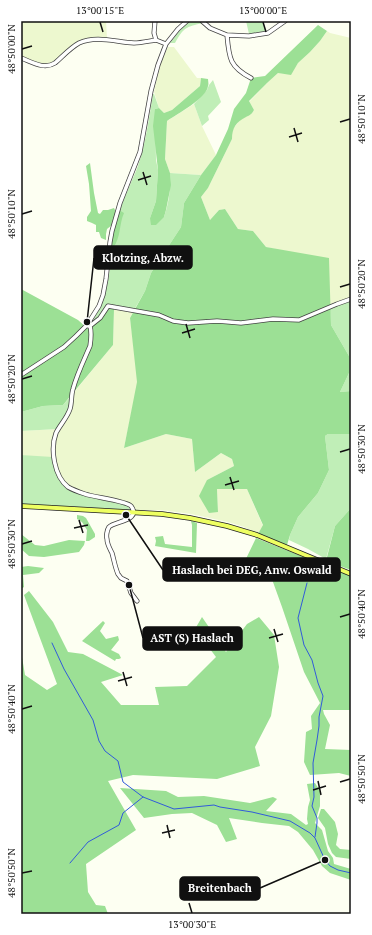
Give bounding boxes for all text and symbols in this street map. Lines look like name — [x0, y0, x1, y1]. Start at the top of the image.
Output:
text: 13°00'15"E — [76, 4, 124, 17]
text: 13°00'00"E — [239, 4, 287, 17]
text: 48°50'00"N — [5, 24, 18, 74]
text: 48°50'10"N — [355, 94, 368, 144]
text: 48°50'10"N — [5, 189, 18, 239]
callout: Klotzing, Abzw. — [94, 246, 192, 269]
text: Klotzing, Abzw. — [102, 251, 184, 265]
text: 48°50'20"N — [355, 259, 368, 309]
text: 48°50'20"N — [5, 354, 18, 404]
text: 48°50'30"N — [355, 424, 368, 474]
text: 48°50'30"N — [5, 519, 18, 569]
callout: Haslach bei DEG, Anw. Oswald — [163, 558, 340, 581]
text: Haslach bei DEG, Anw. Oswald — [172, 563, 332, 577]
text: 48°50'40"N — [355, 589, 368, 639]
callout: AST (S) Haslach — [143, 627, 242, 650]
text: AST (S) Haslach — [150, 631, 234, 645]
text: 48°50'40"N — [5, 684, 18, 734]
text: 48°50'50"N — [355, 754, 368, 804]
text: 48°50'50"N — [5, 848, 18, 898]
callout: Breitenbach — [180, 877, 260, 900]
text: Breitenbach — [188, 881, 252, 895]
text: 13°00'30"E — [168, 918, 216, 931]

